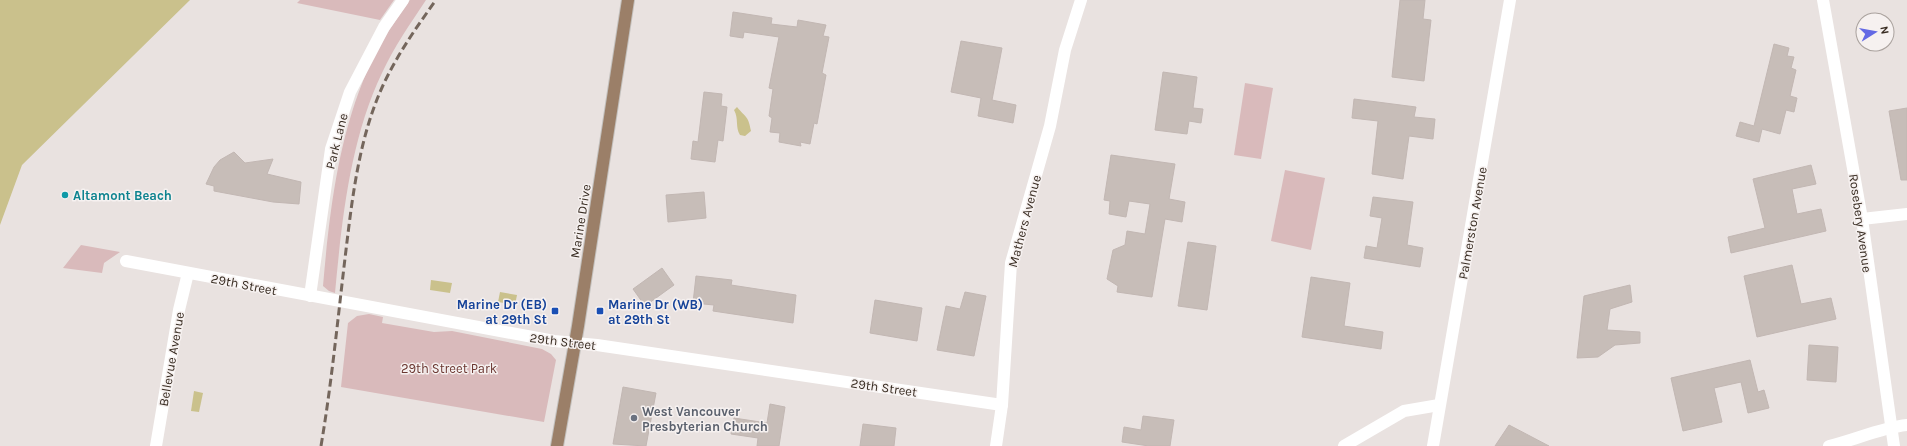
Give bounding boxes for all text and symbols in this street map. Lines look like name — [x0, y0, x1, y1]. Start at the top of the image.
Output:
north arrow — [1855, 12, 1895, 52]
text: N — [1877, 25, 1891, 35]
street label: Park Lane — [322, 111, 351, 171]
street label: Palmerston Avenue — [1455, 165, 1490, 281]
street label: Mathers Avenue — [1005, 173, 1044, 269]
street label: Rosebery Avenue — [1846, 173, 1875, 274]
street label: Marine Drive — [567, 183, 594, 259]
place label: Altamont Beach — [73, 188, 172, 203]
marker: Altamont Beach — [60, 190, 70, 200]
street label: 29th Street — [210, 271, 278, 298]
place label: Marine Dr (EB) at 29th St — [457, 297, 547, 327]
place label: Marine Dr (WB) at 29th St — [608, 297, 703, 327]
marker: Marine Dr (EB) at 29th St — [550, 306, 560, 316]
marker: Marine Dr (WB) at 29th St — [595, 306, 605, 316]
street label: Bellevue Avenue — [156, 310, 187, 407]
street label: 29th Street — [529, 330, 597, 353]
park label: 29th Street Park — [401, 361, 497, 376]
street label: 29th Street — [850, 375, 918, 400]
place label: West Vancouver Presbyterian Church — [642, 404, 768, 434]
marker: West Vancouver Presbyterian Church — [629, 413, 639, 423]

